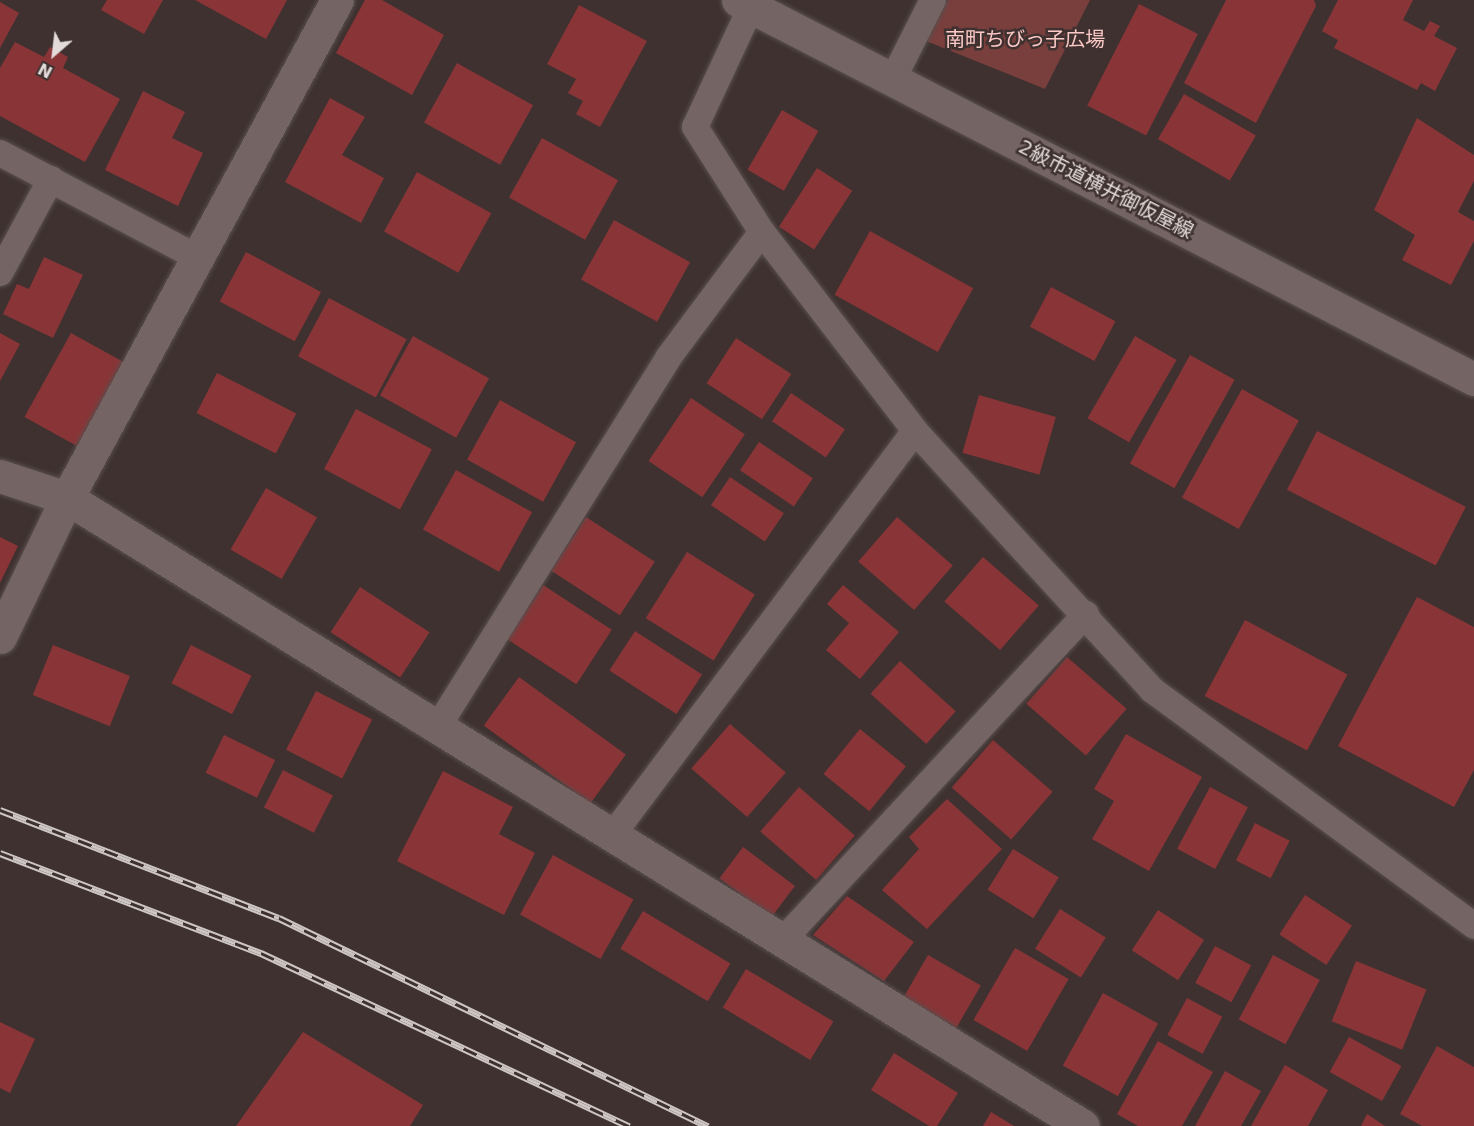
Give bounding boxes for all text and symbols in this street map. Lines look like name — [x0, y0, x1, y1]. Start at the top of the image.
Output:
north arrow — [24, 24, 84, 84]
park label: 南町ちびっ子広場 — [945, 27, 1105, 51]
text: N — [35, 59, 56, 82]
street label: 2級市道横井御仮屋線 — [1015, 135, 1197, 243]

